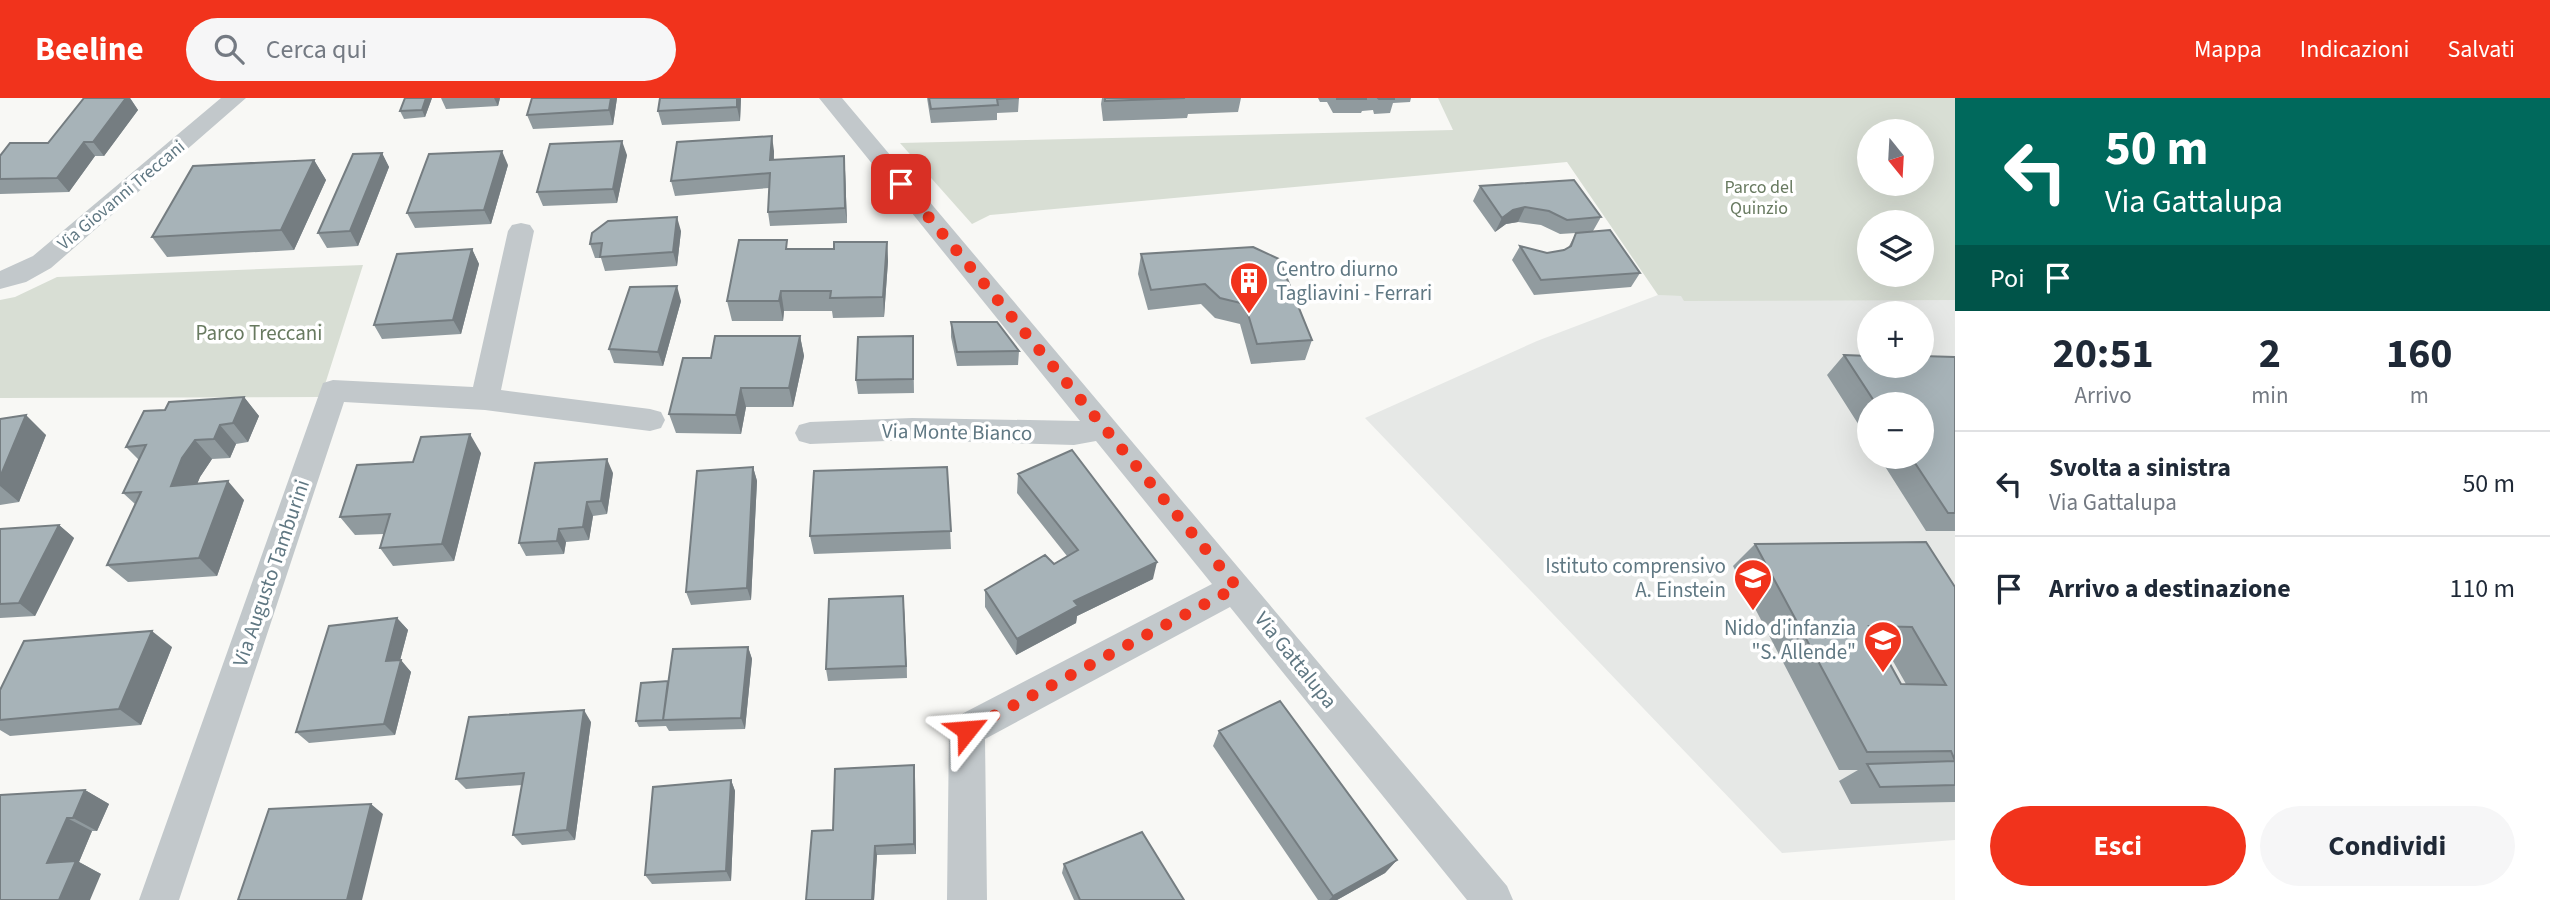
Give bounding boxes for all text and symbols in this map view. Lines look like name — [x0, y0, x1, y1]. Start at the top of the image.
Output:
search box — [186, 18, 676, 81]
text: Beeline — [35, 26, 144, 73]
icon: search — [210, 30, 248, 68]
text: Cerca qui — [266, 31, 367, 68]
text: Mappa — [2194, 32, 2262, 67]
text: Indicazioni — [2300, 32, 2409, 67]
text: Salvati — [2447, 32, 2515, 67]
text: 50 m — [2105, 114, 2209, 184]
north arrow — [1857, 119, 1934, 196]
map controls — [1857, 119, 1934, 469]
icon: left — [1990, 126, 2081, 217]
street label: Via Giovanni Treccani — [52, 135, 190, 256]
pin — [871, 154, 931, 214]
icon: arrive — [882, 165, 920, 203]
park label: Parco del Quinzio — [1724, 175, 1794, 221]
text: Via Gattalupa — [2105, 179, 2283, 225]
button: layers — [1857, 210, 1934, 287]
place label: Centro diurno Tagliavini - Ferrari — [1276, 254, 1432, 308]
icon: arrive — [2039, 259, 2077, 297]
building icon: Centro diurno Tagliavini - Ferrari — [1228, 260, 1270, 315]
text: Poi — [1990, 260, 2025, 297]
button: + — [1857, 301, 1934, 378]
park label: Parco Treccani — [196, 318, 322, 348]
text: 20:51 — [2052, 324, 2154, 384]
text: 2 — [2259, 324, 2281, 384]
text: 160 — [2386, 324, 2453, 384]
text: Arrivo — [2074, 379, 2132, 412]
text: min — [2251, 379, 2289, 412]
text: m — [2410, 379, 2429, 412]
button: − — [1857, 392, 1934, 469]
street label: Via Monte Bianco — [882, 416, 1032, 448]
text: Svolta a sinistra — [2049, 449, 2231, 486]
icon: left — [1990, 465, 2028, 503]
text: 50 m — [2462, 465, 2515, 502]
street label: Via Augusto Tamburini — [225, 475, 317, 671]
text: Via Gattalupa — [2049, 486, 2177, 519]
place label: Istituto comprensivo A. Einstein — [1545, 551, 1726, 605]
school or university icon: Istituto comprensivo A. Einstein — [1732, 557, 1774, 612]
icon: arrive — [1990, 570, 2028, 608]
text: Arrivo a destinazione — [2049, 570, 2291, 607]
text: 110 m — [2449, 570, 2515, 607]
street label: Via Gattalupa — [1248, 605, 1344, 715]
place label: Nido d'infanzia "S. Allende" — [1724, 613, 1856, 667]
school or university icon: Nido d'infanzia "S. Allende" — [1862, 619, 1904, 674]
position arrow — [930, 693, 1004, 767]
button: Esci — [1990, 806, 2246, 886]
button: Condividi — [2260, 806, 2515, 886]

